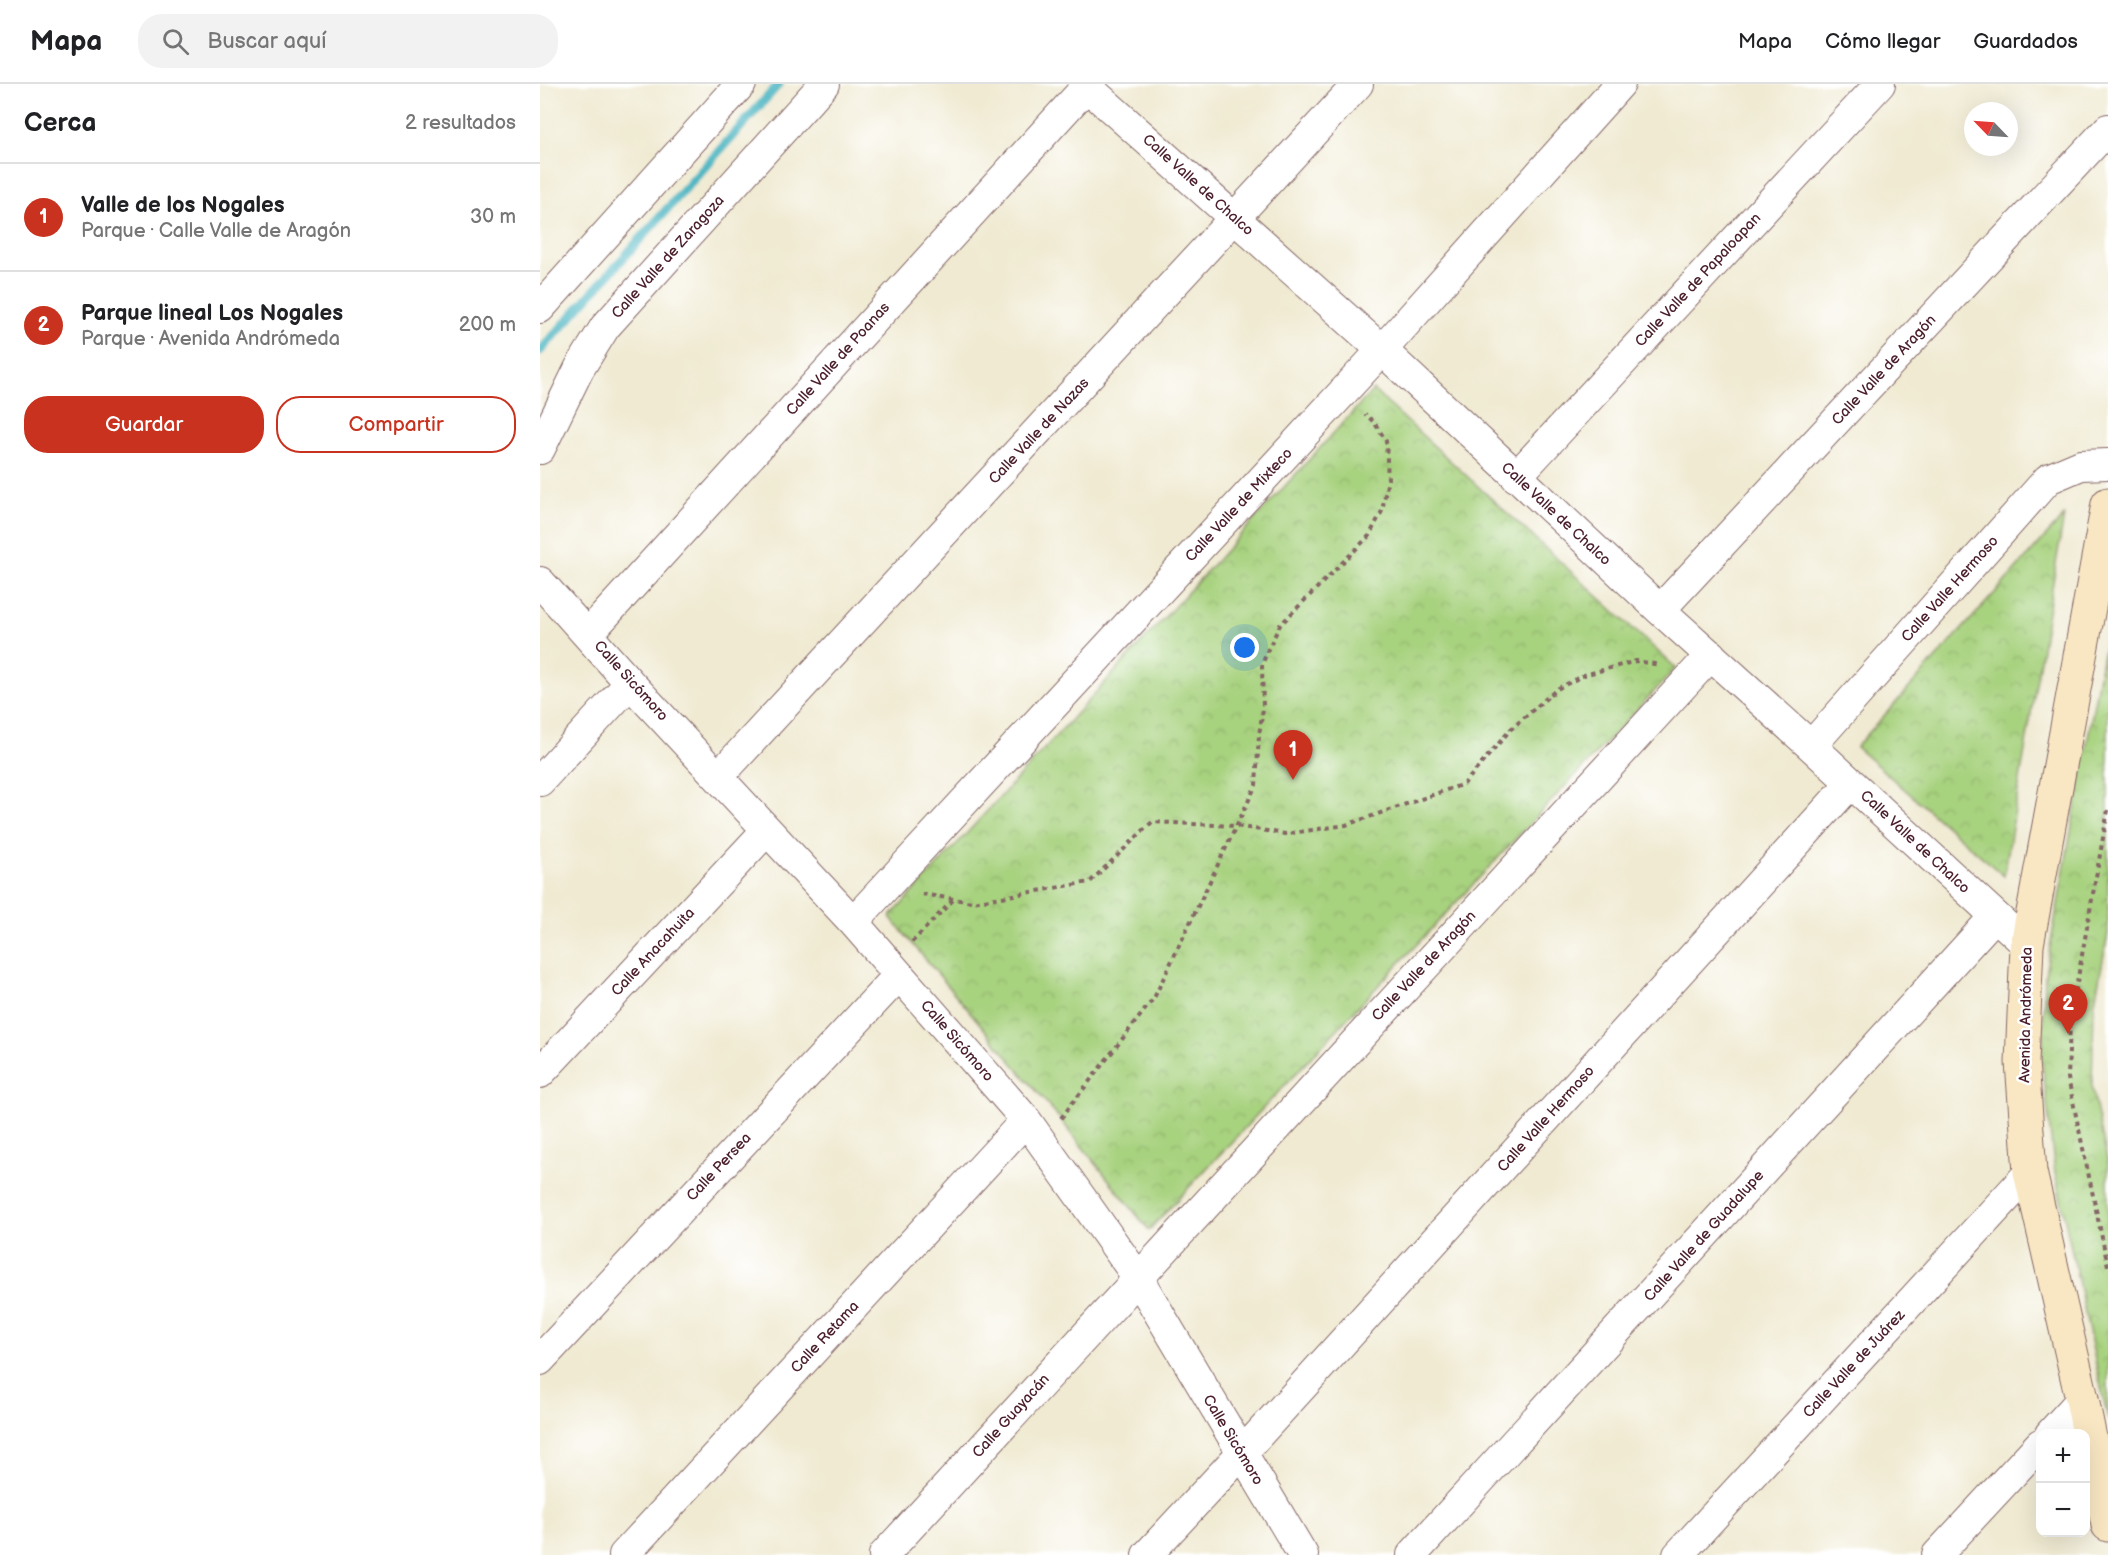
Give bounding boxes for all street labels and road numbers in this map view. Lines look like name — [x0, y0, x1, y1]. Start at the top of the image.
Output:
street label: Calle Valle de Chalco — [1138, 130, 1258, 240]
street label: Calle Valle de Zaragoza — [607, 191, 729, 323]
street label: Calle Valle de Papaloapan — [1631, 209, 1765, 351]
street label: Calle Valle de Poanas — [782, 298, 894, 420]
street label: Calle Valle de Aragón — [1828, 311, 1940, 429]
street label: Calle Valle de Nazas — [985, 373, 1094, 488]
street label: Calle Valle de Mixteco — [1181, 444, 1297, 566]
street label: Calle Valle de Chalco — [1497, 458, 1615, 570]
street label: Calle Valle Hermoso — [1897, 532, 2003, 646]
street label: Calle Sicómoro — [590, 637, 672, 725]
street label: Calle Valle de Chalco — [1856, 786, 1974, 898]
street label: Calle Anacahuita — [607, 904, 699, 1000]
street label: Calle Valle de Aragón — [1368, 907, 1480, 1025]
street label: Avenida Andrómeda — [2015, 947, 2037, 1083]
street label: Calle Sicómoro — [916, 996, 998, 1086]
street label: Calle Valle Hermoso — [1493, 1062, 1599, 1176]
street label: Calle Persea — [683, 1129, 755, 1205]
street label: Calle Valle de Guadalupe — [1640, 1166, 1768, 1306]
street label: Calle Retama — [787, 1297, 863, 1377]
street label: Calle Valle de Juárez — [1799, 1305, 1910, 1422]
street label: Calle Guayacán — [968, 1370, 1054, 1462]
street label: Calle Sicómoro — [1199, 1391, 1267, 1489]

